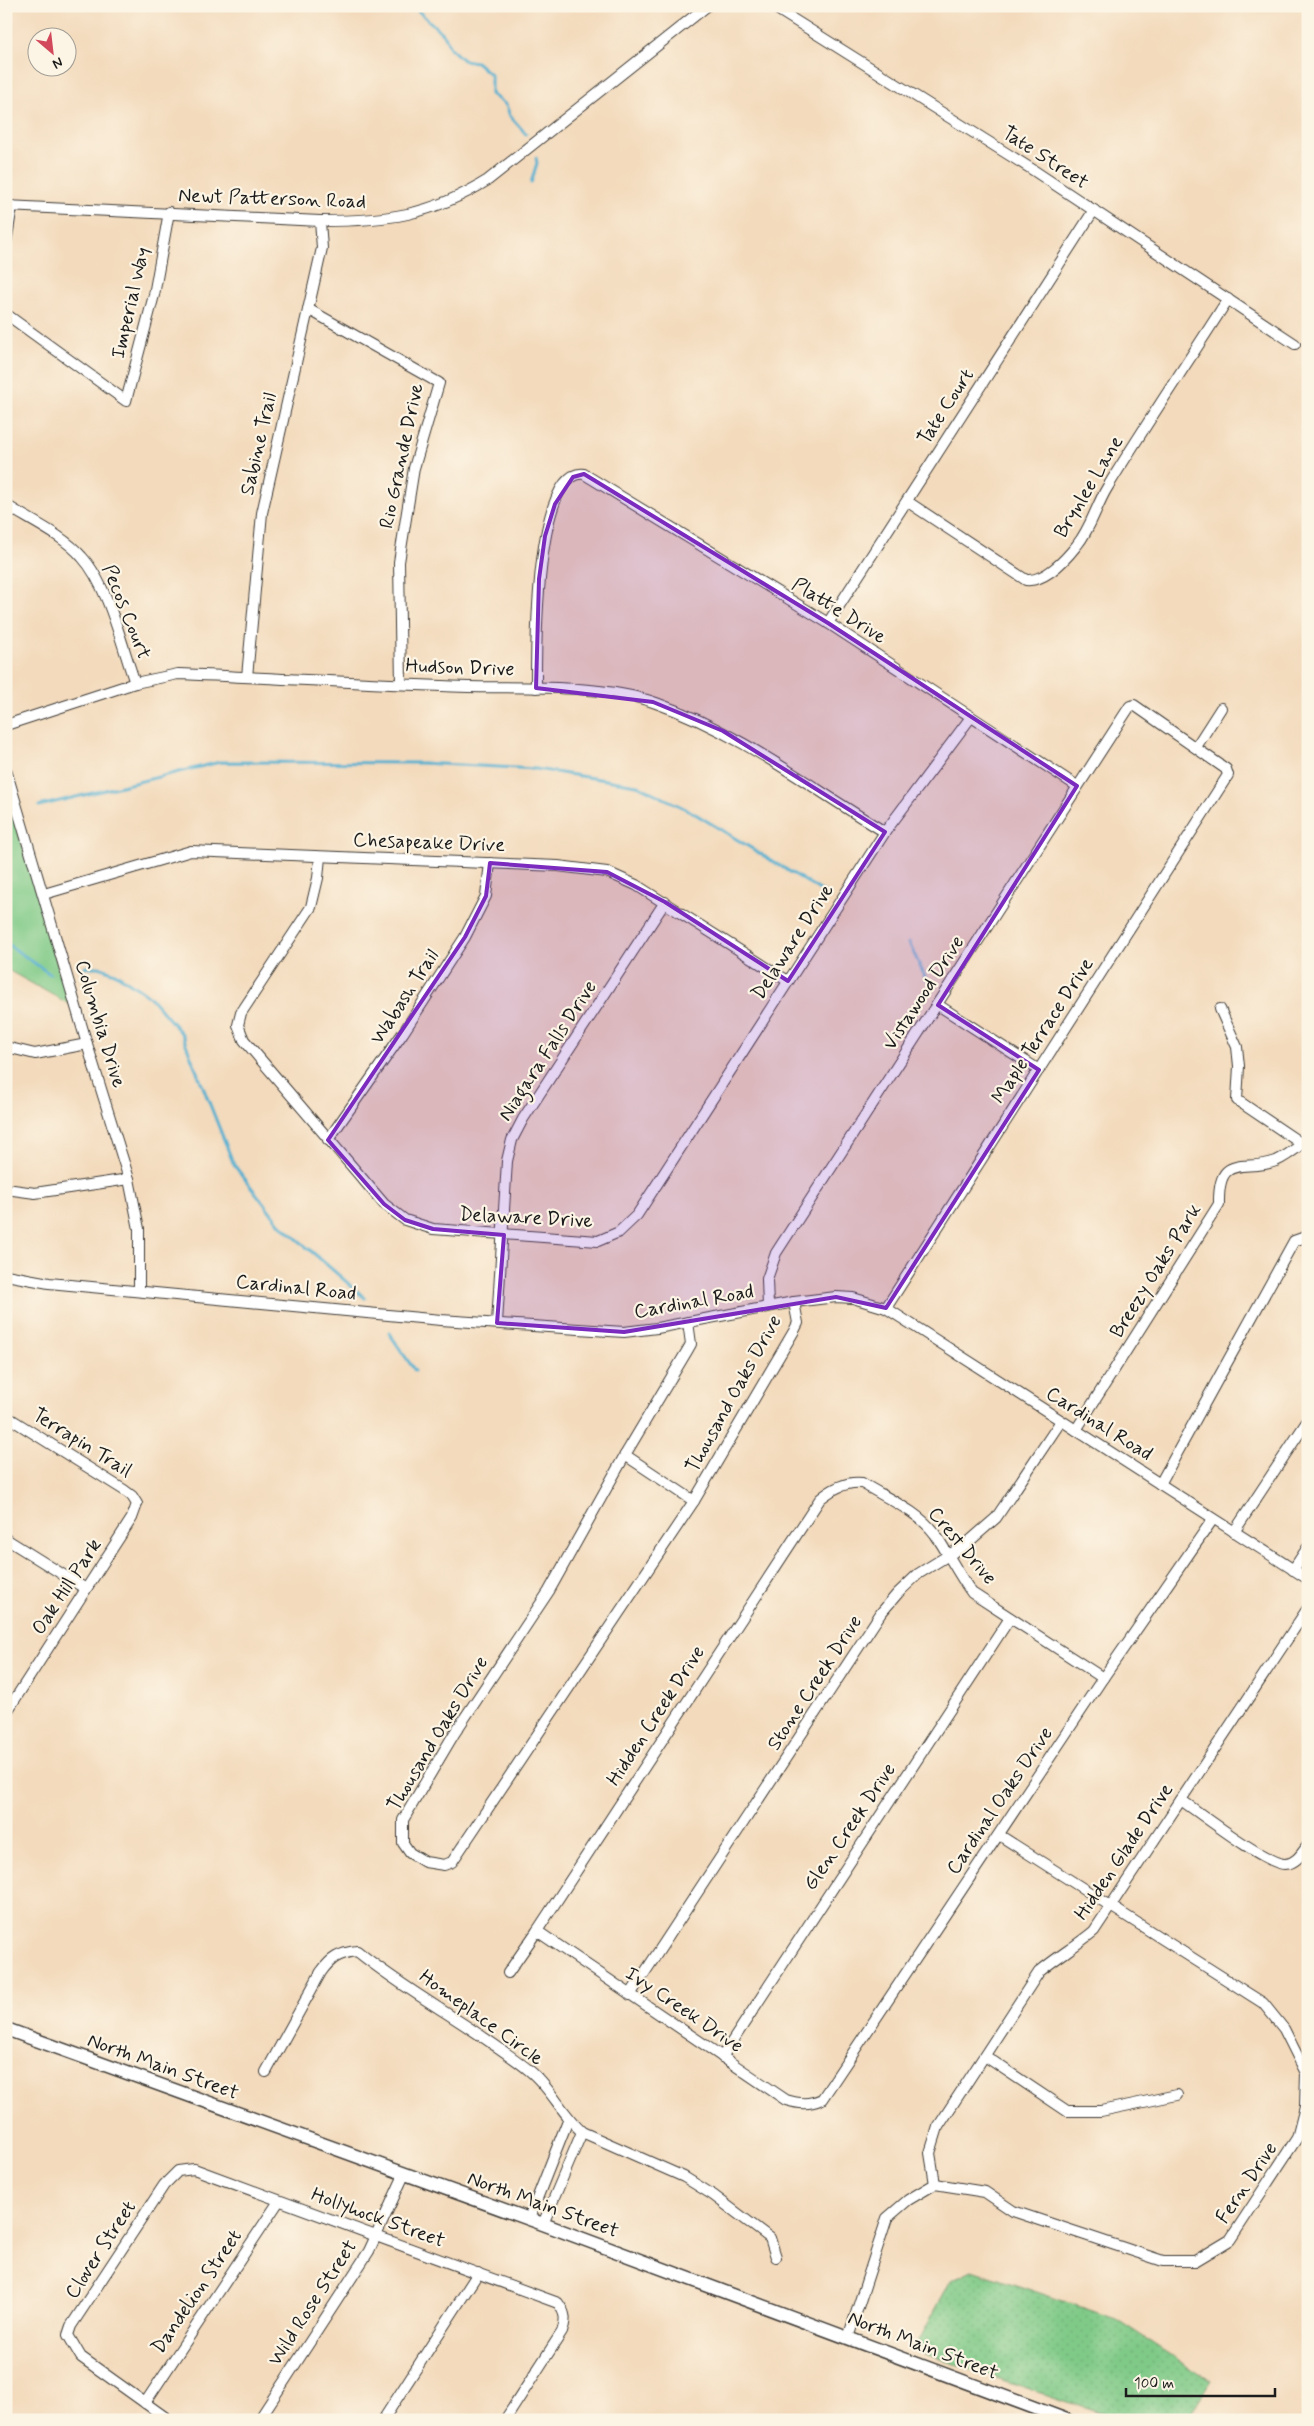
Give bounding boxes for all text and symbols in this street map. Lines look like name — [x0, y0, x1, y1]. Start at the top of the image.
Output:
north arrow — [28, 28, 78, 78]
text: N — [49, 52, 66, 73]
street label: Tate Street — [996, 120, 1094, 196]
street label: Newt Patterson Road — [178, 182, 366, 216]
street label: Imperial Way — [105, 245, 157, 361]
street label: Tate Court — [911, 364, 981, 450]
street label: Rio Grande Drive — [373, 381, 431, 531]
street label: Sabine Trail — [234, 390, 284, 498]
street label: Brynlee Lane — [1048, 431, 1130, 543]
street label: Pecos Court — [95, 561, 157, 663]
street label: Platte Drive — [787, 571, 891, 651]
street label: Hudson Drive — [405, 653, 515, 683]
street label: Chesapeake Drive — [352, 827, 506, 859]
street label: Delaware Drive — [745, 879, 841, 1005]
street label: Vistawood Drive — [877, 931, 971, 1055]
street label: Wabash Trail — [364, 944, 446, 1050]
street label: Maple Terrace Drive — [986, 953, 1100, 1109]
street label: Columbia Drive — [68, 957, 132, 1091]
street label: Niagara Falls Drive — [492, 975, 605, 1128]
street label: Breezy Oaks Park — [1104, 1199, 1208, 1343]
street label: Delaware Drive — [459, 1201, 593, 1235]
street label: Cardinal Road — [234, 1268, 358, 1308]
street label: Cardinal Road — [632, 1278, 756, 1326]
street label: Thousand Oaks Drive — [679, 1310, 789, 1478]
street label: Cardinal Road — [1041, 1380, 1157, 1468]
street label: Terrapin Trail — [27, 1402, 137, 1484]
street label: Crest Drive — [921, 1501, 1003, 1591]
street label: Oak Hill Park — [26, 1534, 108, 1640]
street label: Stone Creek Drive — [761, 1610, 869, 1756]
street label: Hidden Creek Drive — [600, 1641, 712, 1791]
street label: Thousand Oaks Drive — [381, 1651, 495, 1817]
street label: Cardinal Oaks Drive — [940, 1722, 1060, 1880]
street label: Glen Creek Drive — [797, 1758, 903, 1896]
street label: Hidden Glade Drive — [1068, 1778, 1180, 1926]
street label: Ivy Creek Drive — [620, 1960, 748, 2060]
street label: Homeplace Circle — [413, 1964, 549, 2072]
street label: North Main Street — [84, 2027, 242, 2107]
street label: Fern Drive — [1210, 2137, 1284, 2229]
street label: North Main Street — [464, 2165, 622, 2245]
street label: Hollyhock Street — [307, 2181, 449, 2255]
street label: Clover Street — [59, 2196, 143, 2304]
street label: Dandelion Street — [145, 2224, 249, 2360]
street label: Wild Rose Street — [262, 2235, 364, 2371]
street label: North Main Street — [844, 2305, 1002, 2387]
scale bar — [1126, 2366, 1275, 2398]
text: 100 m — [1134, 2374, 1174, 2394]

